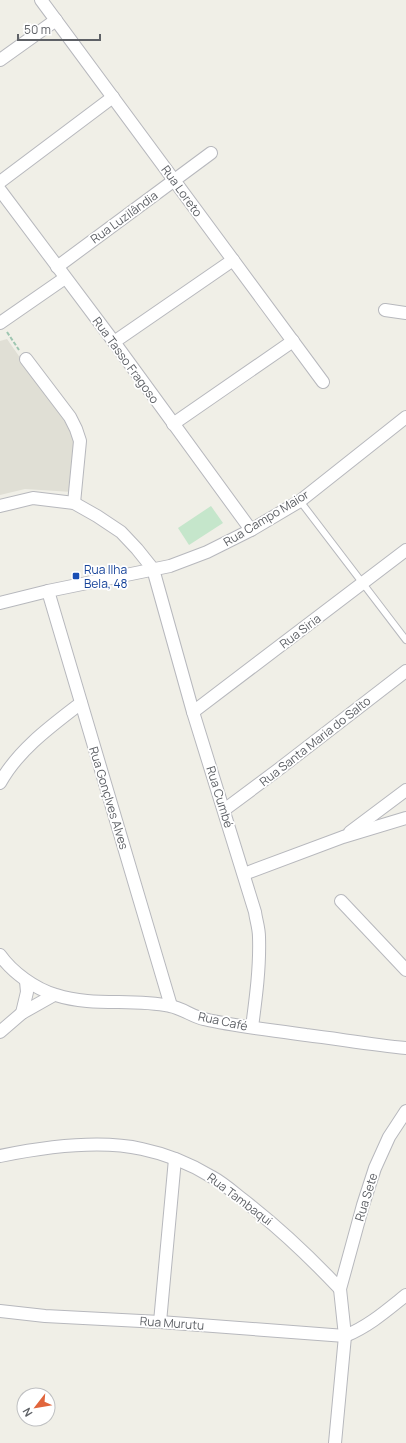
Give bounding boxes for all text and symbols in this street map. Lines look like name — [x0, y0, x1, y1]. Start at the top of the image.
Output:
scale bar — [18, 16, 100, 42]
text: 50 m — [24, 21, 51, 38]
street label: Rua Loreto — [158, 162, 206, 220]
street label: Rua Luzilândia — [87, 187, 161, 247]
street label: Rua Tasso Fragoso — [89, 313, 163, 407]
street label: Rua Campo Maior — [220, 485, 312, 550]
place label: Rua Ilha Bela, 48 — [84, 561, 127, 592]
marker: Rua Ilha Bela, 48 — [71, 571, 81, 581]
street label: Rua Siria — [276, 610, 324, 652]
street label: Rua Santa Maria do Salto — [256, 692, 374, 790]
street label: Rua Gonçlves Alves — [85, 744, 133, 852]
street label: Rua Cumbé — [203, 764, 237, 830]
street label: Rua Café — [197, 1007, 249, 1035]
street label: Rua Tambaqui — [204, 1169, 276, 1229]
street label: Rua Sete — [351, 1171, 381, 1223]
street label: Rua Murutu — [139, 1312, 205, 1334]
north arrow — [16, 1387, 56, 1427]
text: N — [18, 1405, 35, 1420]

